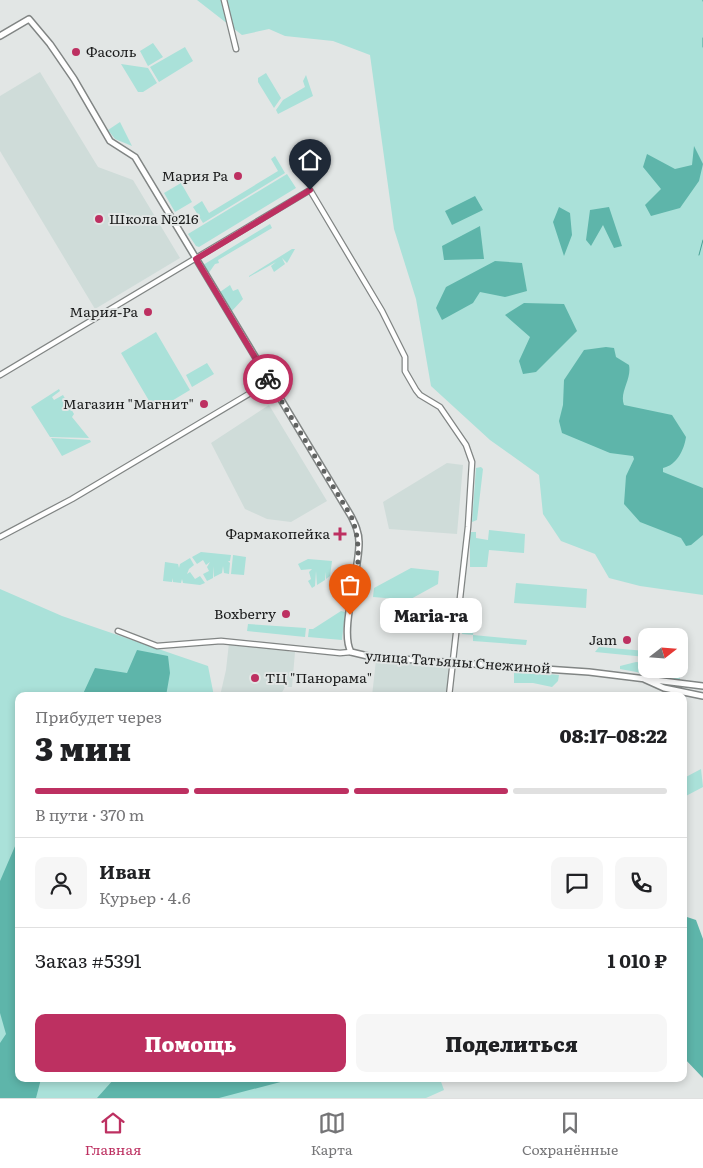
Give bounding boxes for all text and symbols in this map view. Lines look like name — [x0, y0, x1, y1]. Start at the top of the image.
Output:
place label: Фасоль — [86, 41, 137, 61]
marker: Фасоль — [70, 46, 82, 58]
pin — [289, 139, 331, 190]
icon: home — [296, 146, 324, 174]
place label: Мария Ра — [161, 165, 228, 185]
marker: Мария Ра — [232, 170, 244, 182]
place label: Школа №216 — [109, 208, 199, 228]
marker: Школа №216 — [93, 213, 105, 225]
place label: Мария-Ра — [69, 301, 138, 321]
marker: Мария-Ра — [142, 306, 154, 318]
courier — [243, 354, 293, 404]
icon: bike — [254, 365, 282, 393]
place label: Магазин "Магнит" — [63, 393, 194, 413]
marker: Магазин "Магнит" — [198, 398, 210, 410]
place label: Фармакопейка — [225, 523, 330, 543]
marker: Фармакопейка — [334, 528, 346, 540]
pin — [329, 564, 371, 615]
icon: bag — [336, 571, 364, 599]
callout: Maria-ra — [380, 598, 482, 632]
place label: Boxberry — [214, 603, 277, 623]
text: Maria-ra — [394, 603, 468, 627]
marker: Boxberry — [280, 608, 292, 620]
north arrow — [638, 628, 688, 678]
map controls — [638, 628, 688, 678]
place label: Jam — [589, 629, 617, 649]
marker: Jam — [621, 634, 633, 646]
street label: улица Татьяны Снежиной — [365, 645, 551, 677]
place label: ТЦ "Панорама" — [265, 667, 372, 687]
marker: ТЦ "Панорама" — [249, 672, 261, 684]
text: Прибудет через — [35, 704, 162, 728]
text: 08:17–08:22 — [560, 721, 667, 749]
text: 3 мин — [35, 723, 131, 771]
text: В пути · 370 m — [35, 802, 144, 826]
button: person — [35, 857, 87, 909]
text: Иван — [99, 857, 151, 885]
button: chat — [551, 857, 603, 909]
button: phone — [615, 857, 667, 909]
text: Курьер · 4.6 — [99, 885, 191, 909]
text: Заказ #5391 — [35, 946, 142, 974]
text: 1 010 ₽ — [608, 946, 667, 974]
button: Помощь — [35, 1014, 346, 1072]
button: Поделиться — [356, 1014, 667, 1072]
tab: Главная — [85, 1109, 141, 1159]
tab: Карта — [311, 1109, 353, 1159]
tab: Сохранённые — [522, 1109, 618, 1159]

